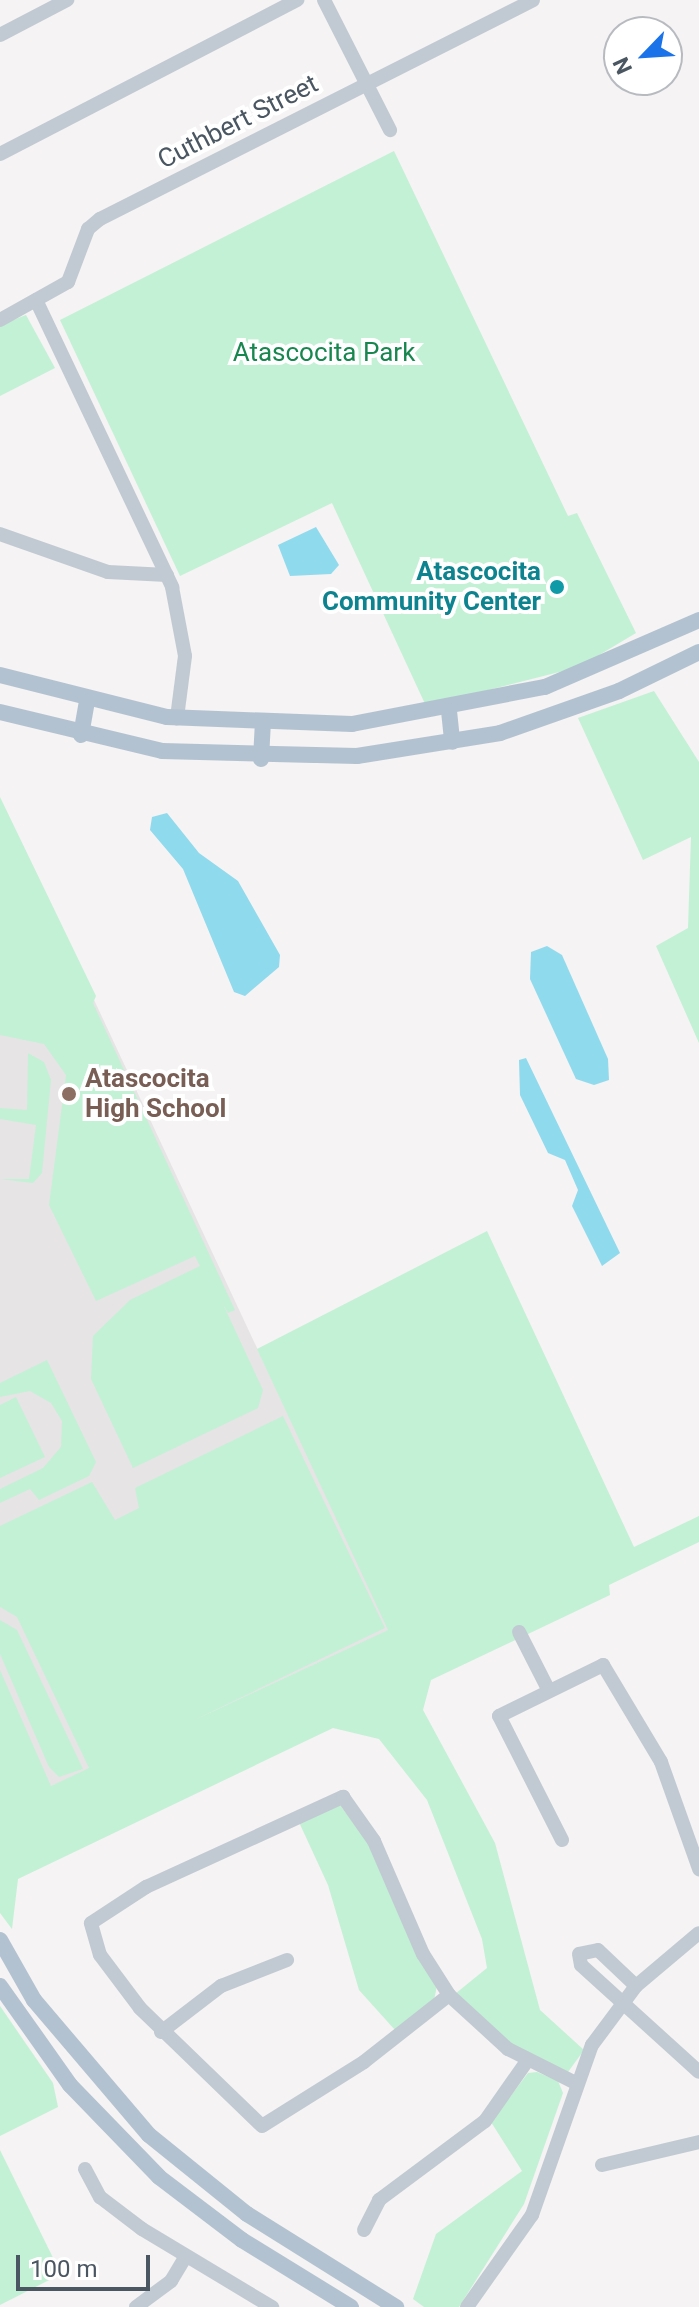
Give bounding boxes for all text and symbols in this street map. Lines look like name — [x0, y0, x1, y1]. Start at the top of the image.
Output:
north arrow — [603, 16, 683, 96]
text: N — [608, 53, 637, 78]
street label: Cuthbert Street — [153, 68, 323, 176]
park label: Atascocita Park — [233, 337, 415, 369]
place label: Atascocita Community Center — [322, 556, 541, 618]
marker: Atascocita Community Center — [548, 578, 566, 596]
place label: Atascocita High School — [85, 1063, 226, 1124]
marker: Atascocita High School — [60, 1085, 78, 1103]
scale bar — [20, 2239, 154, 2289]
text: 100 m — [30, 2255, 97, 2283]

